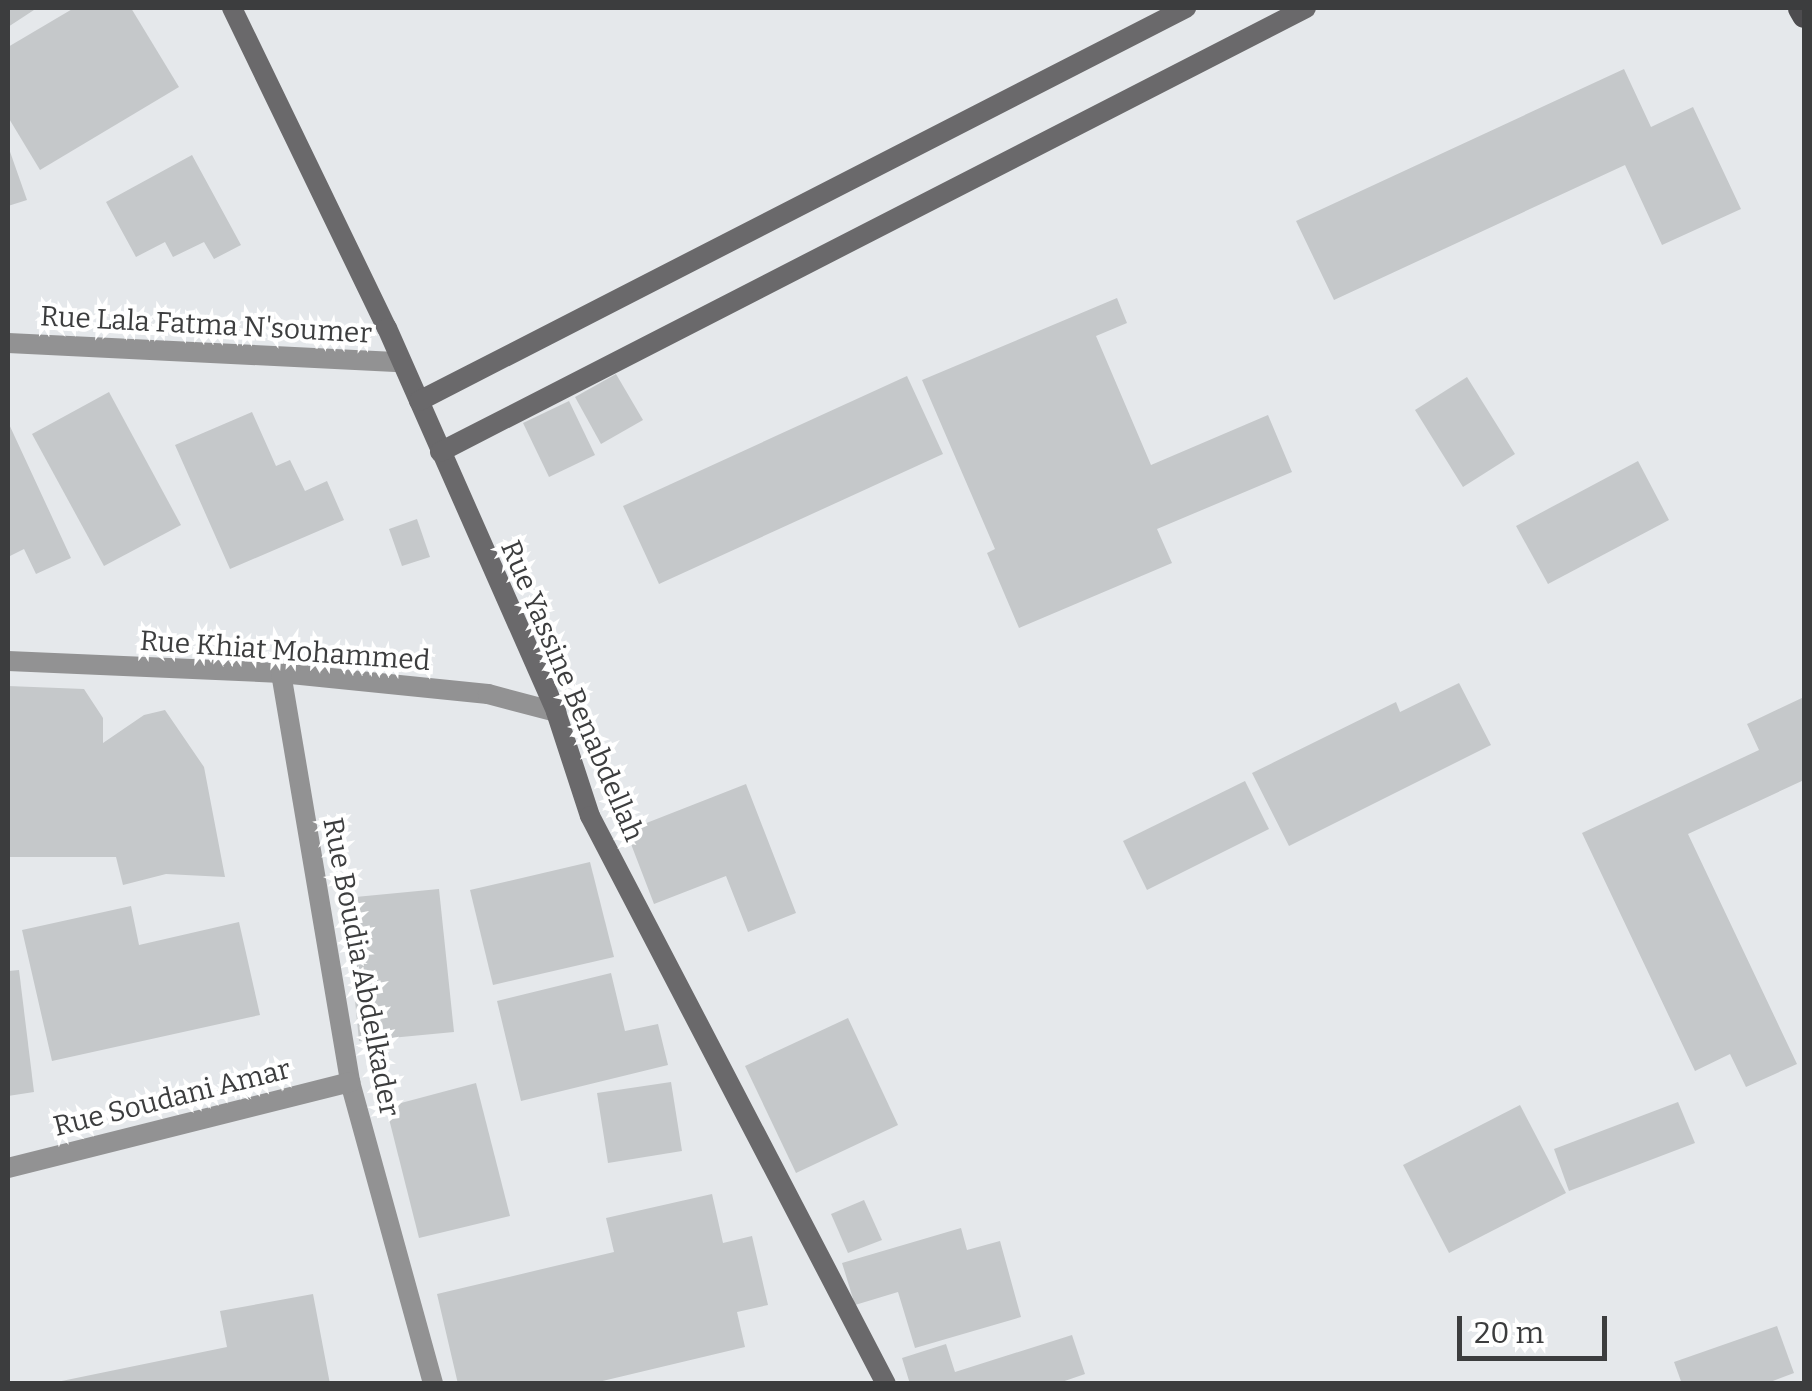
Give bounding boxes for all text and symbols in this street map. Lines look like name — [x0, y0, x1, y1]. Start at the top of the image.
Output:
street label: Rue Lala Fatma N'soumer — [39, 300, 373, 350]
street label: Rue Yassine Benabdellah — [493, 536, 651, 846]
street label: Rue Khiat Mohammed — [139, 624, 431, 678]
street label: Rue Boudia Abdelkader — [316, 815, 406, 1119]
street label: Rue Soudani Amar — [50, 1052, 294, 1144]
scale bar — [1462, 1296, 1612, 1358]
text: 20 m — [1474, 1315, 1544, 1351]

